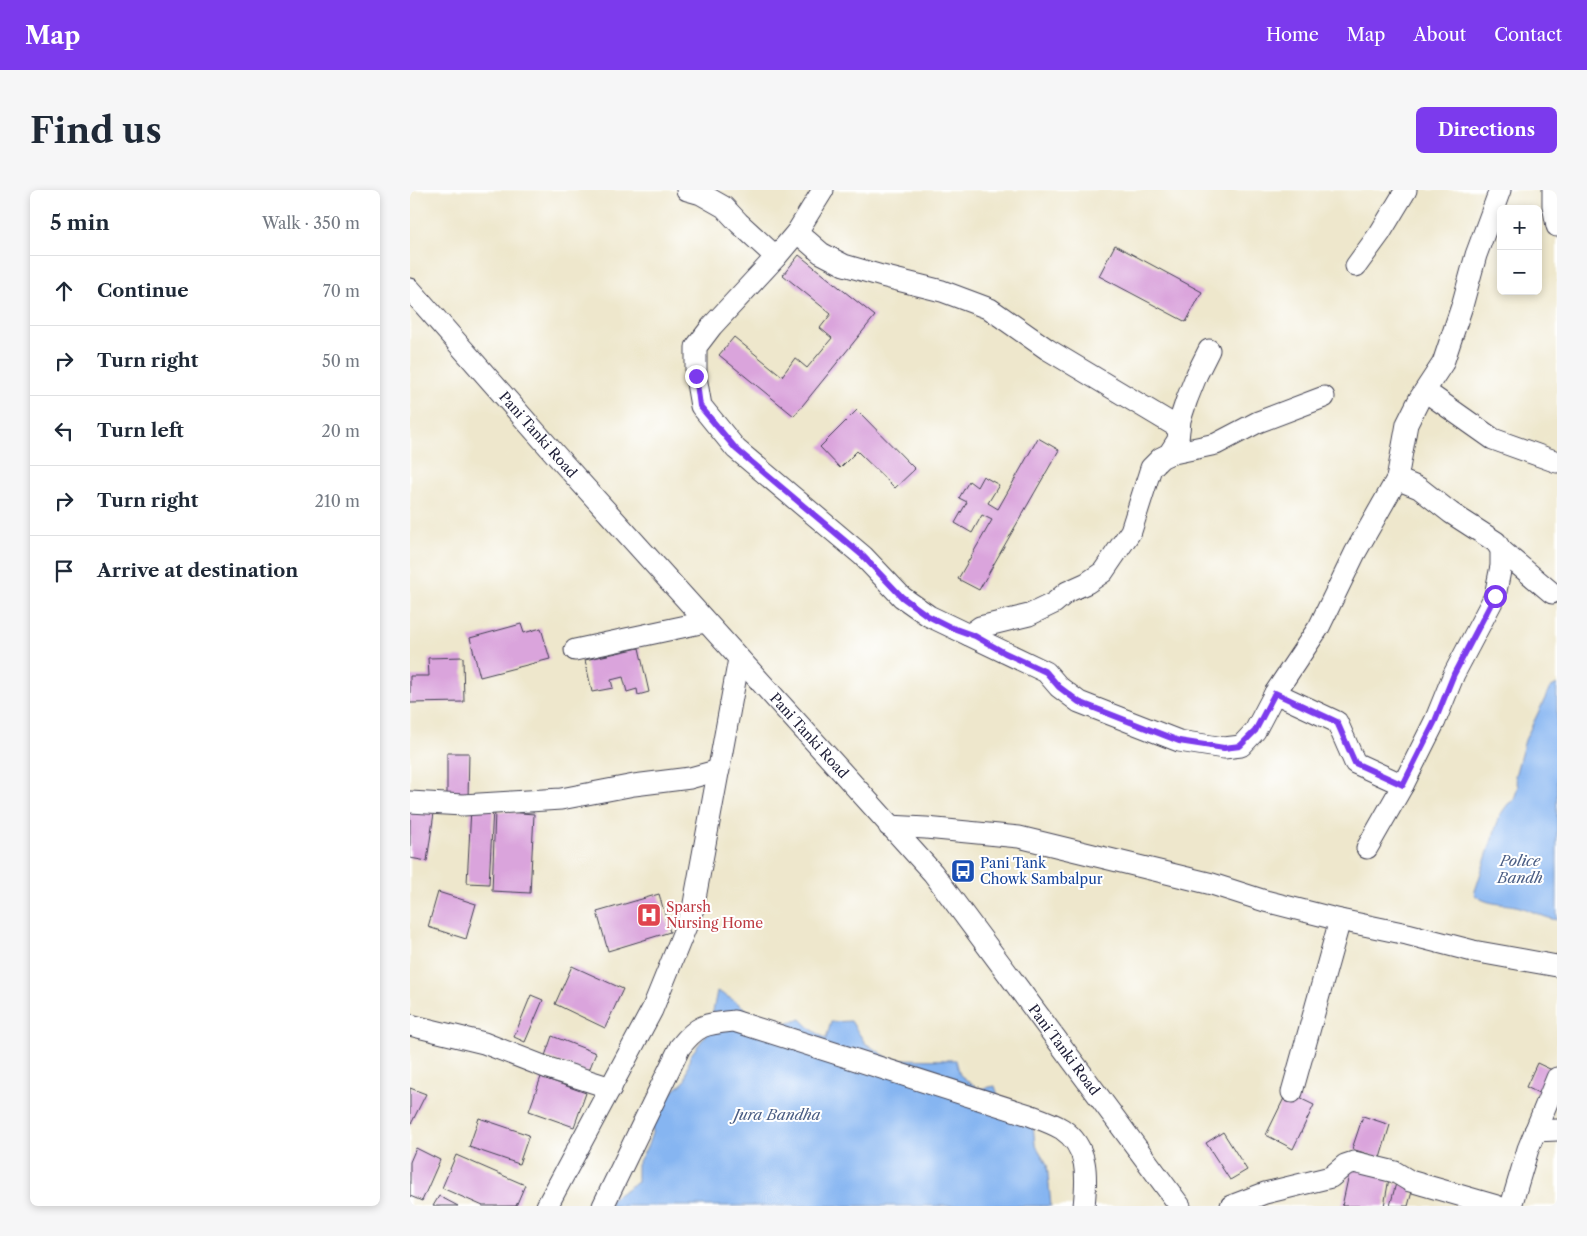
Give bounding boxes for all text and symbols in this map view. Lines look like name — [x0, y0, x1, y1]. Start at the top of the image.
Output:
text: Map — [25, 21, 80, 50]
text: Home — [1266, 24, 1319, 46]
text: Map — [1347, 24, 1385, 46]
text: About — [1413, 24, 1466, 46]
text: Contact — [1494, 24, 1562, 46]
button: Directions — [1416, 107, 1557, 153]
text: Find us — [30, 109, 162, 152]
map controls — [1497, 205, 1542, 295]
button: + — [1497, 205, 1542, 250]
text: 5 min — [50, 210, 110, 235]
text: Walk · 350 m — [262, 213, 360, 233]
button: − — [1497, 250, 1542, 295]
icon: ahead — [50, 277, 78, 305]
text: Continue — [97, 279, 189, 302]
text: 70 m — [323, 281, 360, 301]
icon: right — [50, 347, 78, 375]
text: Turn right — [97, 349, 198, 372]
text: 50 m — [322, 351, 360, 371]
route end — [685, 365, 708, 388]
street label: Pani Tanki Road — [495, 388, 581, 482]
icon: left — [50, 417, 78, 445]
text: Turn left — [97, 419, 184, 442]
text: 20 m — [321, 421, 360, 441]
icon: right — [50, 487, 78, 515]
text: Turn right — [97, 489, 198, 512]
text: 210 m — [315, 491, 360, 511]
icon: arrive — [50, 557, 78, 585]
text: Arrive at destination — [97, 559, 298, 582]
route start — [1484, 585, 1507, 608]
street label: Pani Tanki Road — [766, 689, 853, 782]
water label: Police Bandh — [1496, 851, 1543, 887]
place label: Pani Tank Chowk Sambalpur — [980, 854, 1103, 888]
bus stop icon: Pani Tank Chowk Sambalpur — [950, 858, 976, 884]
place label: Sparsh Nursing Home — [666, 898, 763, 932]
hospital icon: Sparsh Nursing Home — [636, 902, 662, 928]
street label: Pani Tanki Road — [1024, 1001, 1104, 1099]
water label: Jura Bandha — [729, 1105, 821, 1124]

